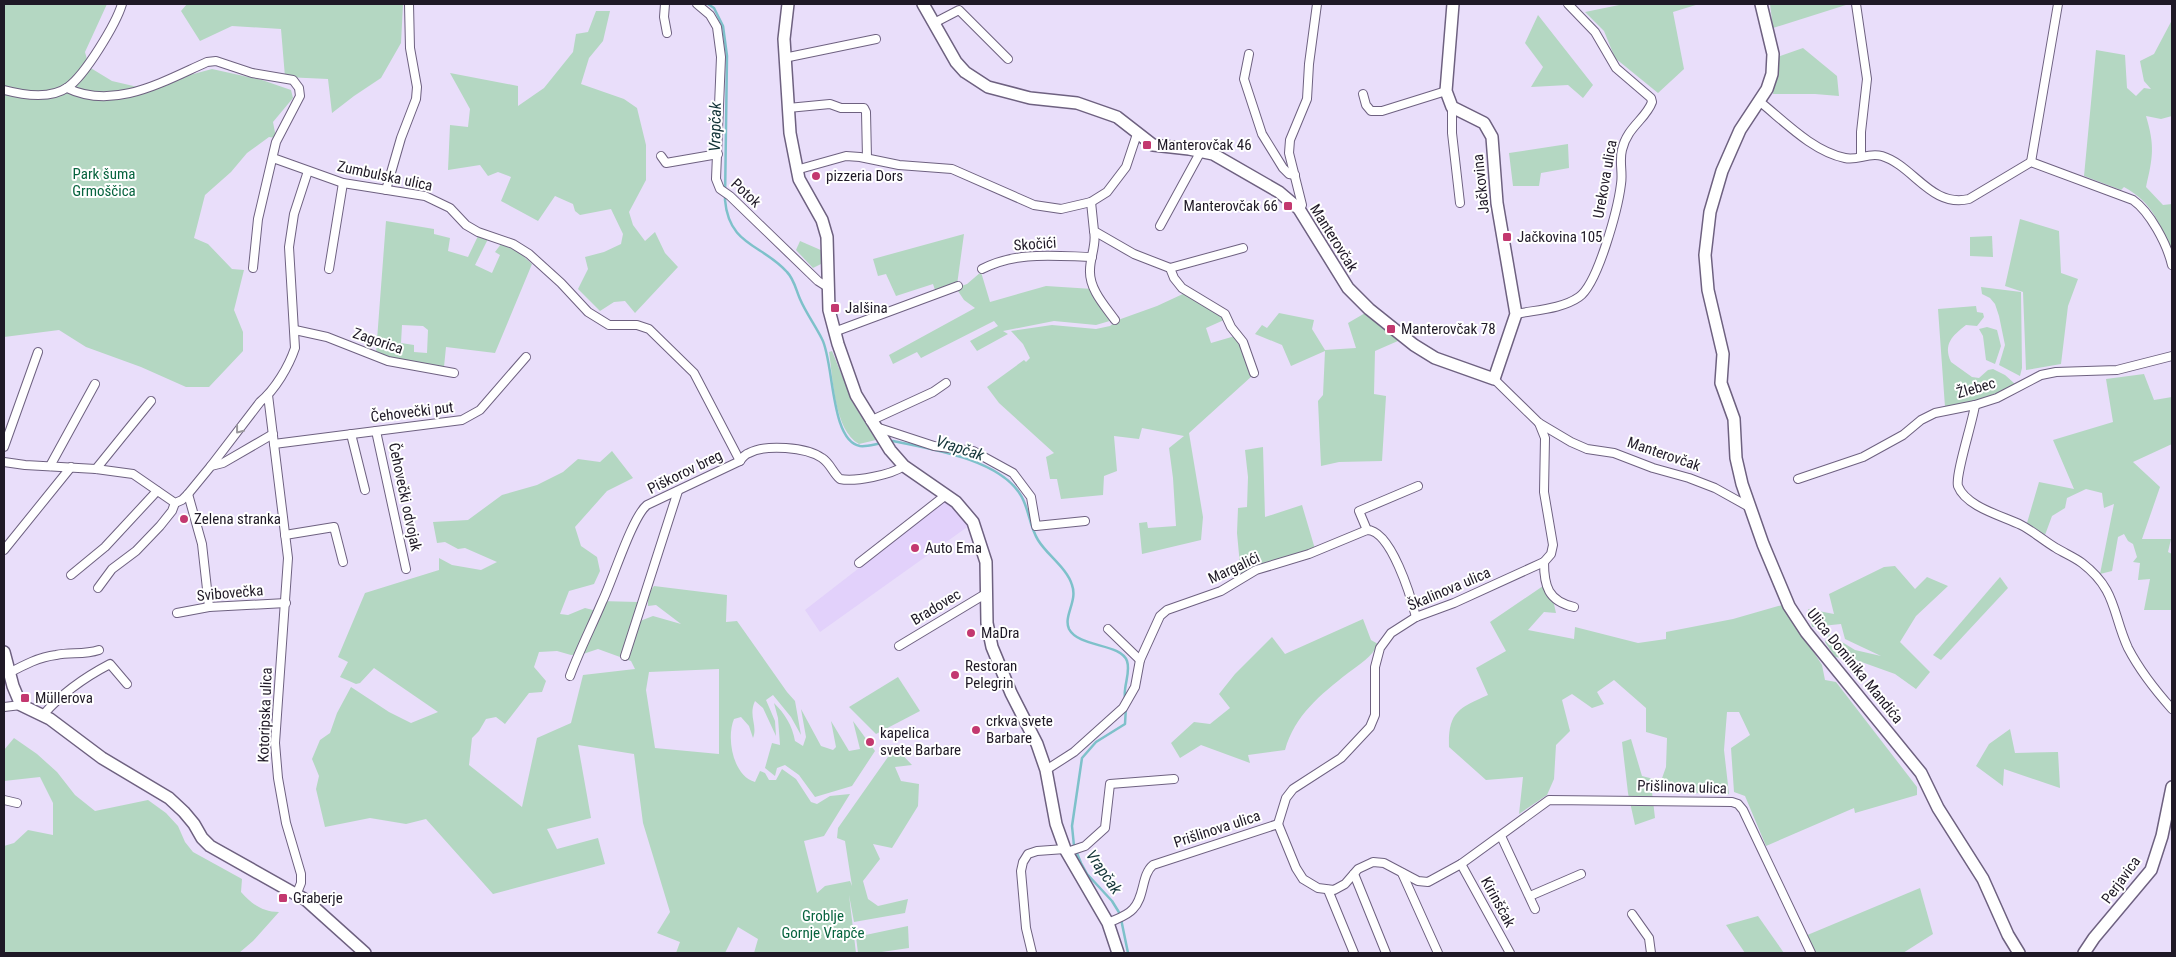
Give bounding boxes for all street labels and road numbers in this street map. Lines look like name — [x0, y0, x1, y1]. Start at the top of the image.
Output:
street label: Urekova ulica — [1589, 138, 1621, 220]
street label: Jačkovina — [1469, 153, 1493, 215]
street label: Zumbulska ulica — [336, 157, 434, 195]
street label: Potok — [727, 175, 765, 211]
street label: Manterovčak — [1306, 201, 1362, 275]
street label: Skočići — [1013, 234, 1057, 254]
street label: Zagorica — [350, 324, 406, 358]
street label: Žlebec — [1954, 374, 1998, 402]
street label: Čehovečki put — [370, 398, 454, 426]
street label: Manterovčak — [1625, 433, 1703, 475]
street label: Čehovečki odvojak — [385, 441, 425, 553]
street label: Piškorov breg — [645, 446, 725, 498]
street label: Margalići — [1205, 548, 1263, 588]
street label: Škalinova ulica — [1405, 563, 1493, 615]
street label: Svibovečka — [196, 581, 264, 605]
street label: Bradovec — [908, 585, 964, 629]
street label: Ulica Dominika Mandića — [1803, 605, 1907, 727]
street label: Kotoripska ulica — [254, 667, 276, 763]
street label: Prišlinova ulica — [1637, 776, 1727, 798]
street label: Prišlinova ulica — [1171, 807, 1263, 851]
street label: Perjavica — [2098, 853, 2144, 907]
street label: Kirinščak — [1477, 874, 1519, 930]

